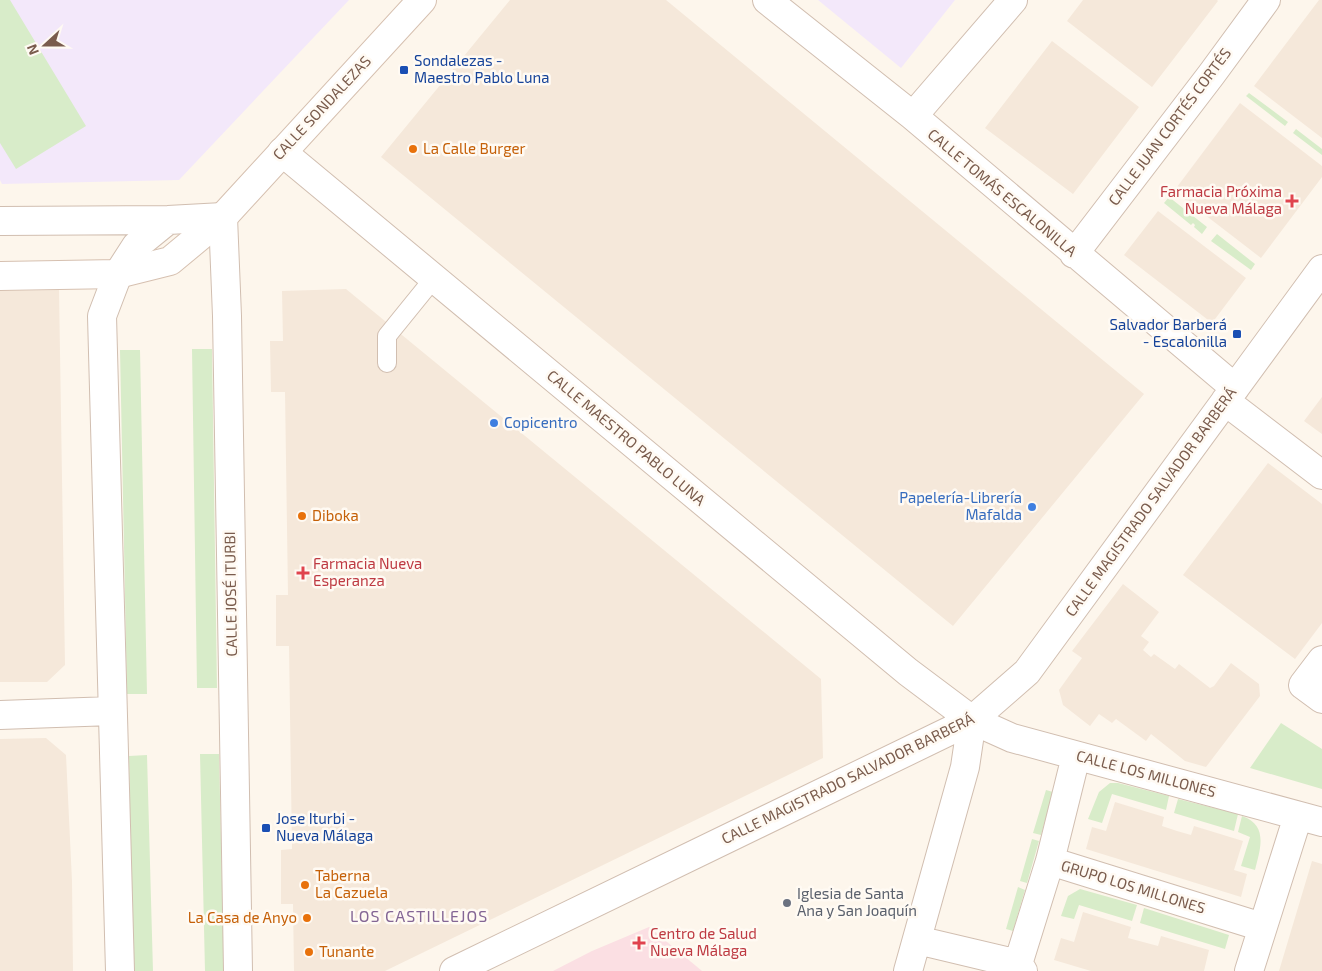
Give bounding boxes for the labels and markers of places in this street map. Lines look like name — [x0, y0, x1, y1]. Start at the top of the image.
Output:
place label: Sondalezas - Maestro Pablo Luna — [414, 51, 550, 86]
marker: Sondalezas - Maestro Pablo Luna — [398, 64, 410, 76]
place label: La Calle Burger — [423, 139, 526, 157]
marker: La Calle Burger — [407, 143, 419, 155]
place label: Farmacia Próxima Nueva Málaga — [1160, 182, 1282, 217]
marker: Farmacia Próxima Nueva Málaga — [1286, 195, 1298, 207]
place label: Salvador Barberá - Escalonilla — [1110, 315, 1227, 350]
marker: Salvador Barberá - Escalonilla — [1231, 328, 1243, 340]
place label: Copicentro — [504, 413, 578, 431]
marker: Copicentro — [488, 417, 500, 429]
place label: Papelería-Librería Mafalda — [899, 488, 1022, 523]
marker: Papelería-Librería Mafalda — [1026, 501, 1038, 513]
place label: Diboka — [312, 506, 359, 524]
marker: Diboka — [296, 510, 308, 522]
place label: Farmacia Nueva Esperanza — [313, 554, 422, 589]
marker: Farmacia Nueva Esperanza — [297, 567, 309, 579]
place label: Jose Iturbi - Nueva Málaga — [276, 809, 373, 844]
marker: Jose Iturbi - Nueva Málaga — [260, 822, 272, 834]
place label: Taberna La Cazuela — [315, 866, 388, 901]
marker: Taberna La Cazuela — [299, 879, 311, 891]
place label: Iglesia de Santa Ana y San Joaquín — [797, 884, 917, 919]
marker: Iglesia de Santa Ana y San Joaquín — [781, 897, 793, 909]
place label: La Casa de Anyo — [188, 908, 297, 926]
marker: La Casa de Anyo — [301, 912, 313, 924]
place label: Centro de Salud Nueva Málaga — [650, 924, 757, 959]
marker: Centro de Salud Nueva Málaga — [632, 936, 646, 950]
place label: Tunante — [319, 942, 374, 960]
marker: Tunante — [303, 946, 315, 958]

